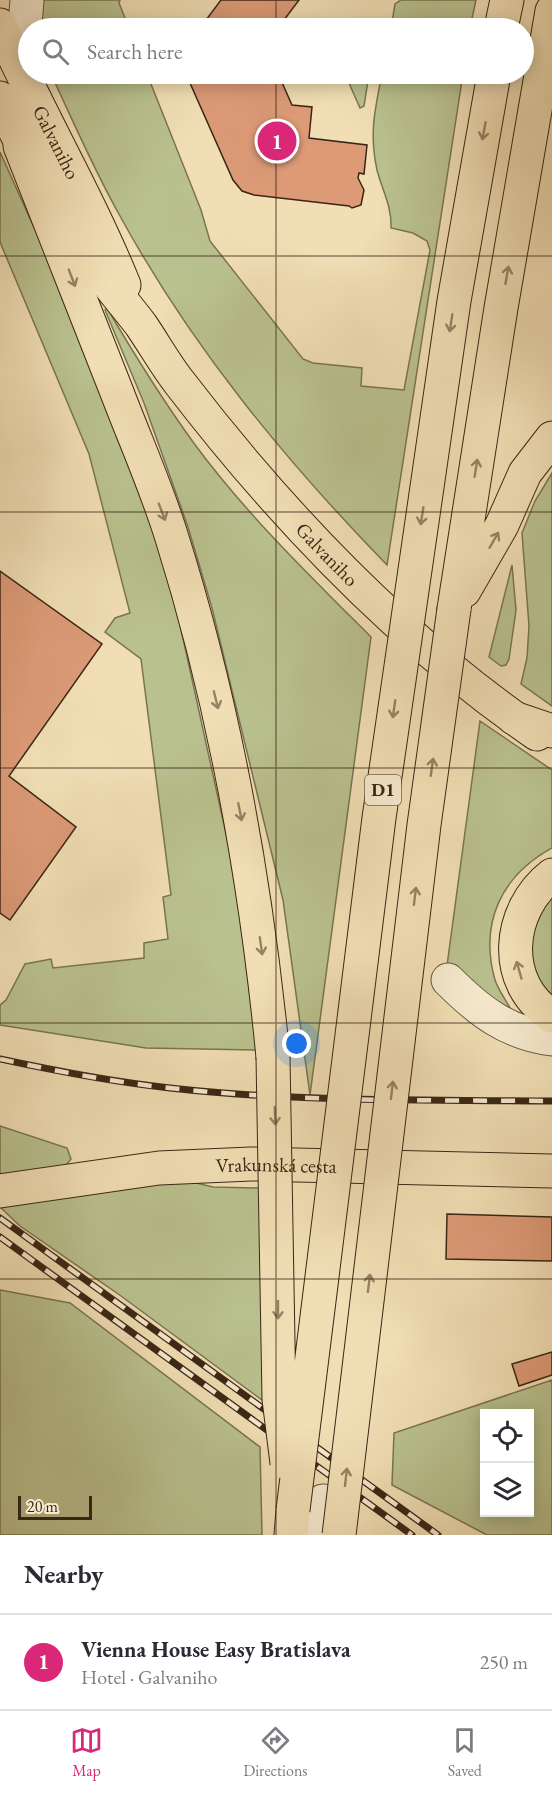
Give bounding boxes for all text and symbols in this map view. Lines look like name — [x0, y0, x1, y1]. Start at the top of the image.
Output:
search box — [18, 18, 534, 84]
icon: search — [39, 35, 72, 68]
text: Search here — [87, 37, 182, 66]
street label: Galvaniho — [27, 101, 86, 184]
pin: 1 — [258, 118, 296, 164]
one-way arrow — [478, 121, 489, 141]
one-way arrow — [502, 266, 513, 286]
one-way arrow — [67, 269, 78, 287]
one-way arrow — [446, 313, 457, 333]
one-way arrow — [471, 458, 482, 478]
one-way arrow — [158, 502, 169, 521]
one-way arrow — [416, 506, 427, 526]
street label: Galvaniho — [290, 517, 364, 592]
one-way arrow — [488, 532, 500, 549]
one-way arrow — [210, 690, 222, 709]
one-way arrow — [388, 699, 399, 719]
one-way arrow — [427, 758, 438, 777]
road number: D1 — [365, 775, 401, 805]
one-way arrow — [235, 801, 246, 821]
one-way arrow — [410, 887, 421, 906]
one-way arrow — [256, 936, 267, 956]
one-way arrow — [513, 961, 524, 980]
your location — [282, 1029, 311, 1058]
one-way arrow — [387, 1080, 398, 1100]
one-way arrow — [269, 1105, 280, 1125]
street label: Vrakunská cesta — [215, 1151, 337, 1179]
one-way arrow — [364, 1274, 375, 1294]
one-way arrow — [272, 1300, 284, 1320]
map controls — [480, 1409, 534, 1517]
button: locate — [480, 1409, 534, 1463]
button: layers — [480, 1463, 534, 1517]
one-way arrow — [341, 1467, 352, 1487]
scale bar — [18, 1493, 92, 1520]
text: 20 m — [27, 1496, 58, 1517]
text: Nearby — [24, 1557, 104, 1591]
text: Vienna House Easy Bratislava — [81, 1635, 351, 1664]
text: 1 — [38, 1649, 49, 1675]
text: 250 m — [480, 1649, 528, 1675]
text: Hotel · Galvaniho — [81, 1664, 217, 1690]
tab: Map — [70, 1724, 103, 1781]
tab: Directions — [243, 1724, 308, 1781]
tab: Saved — [448, 1724, 482, 1781]

